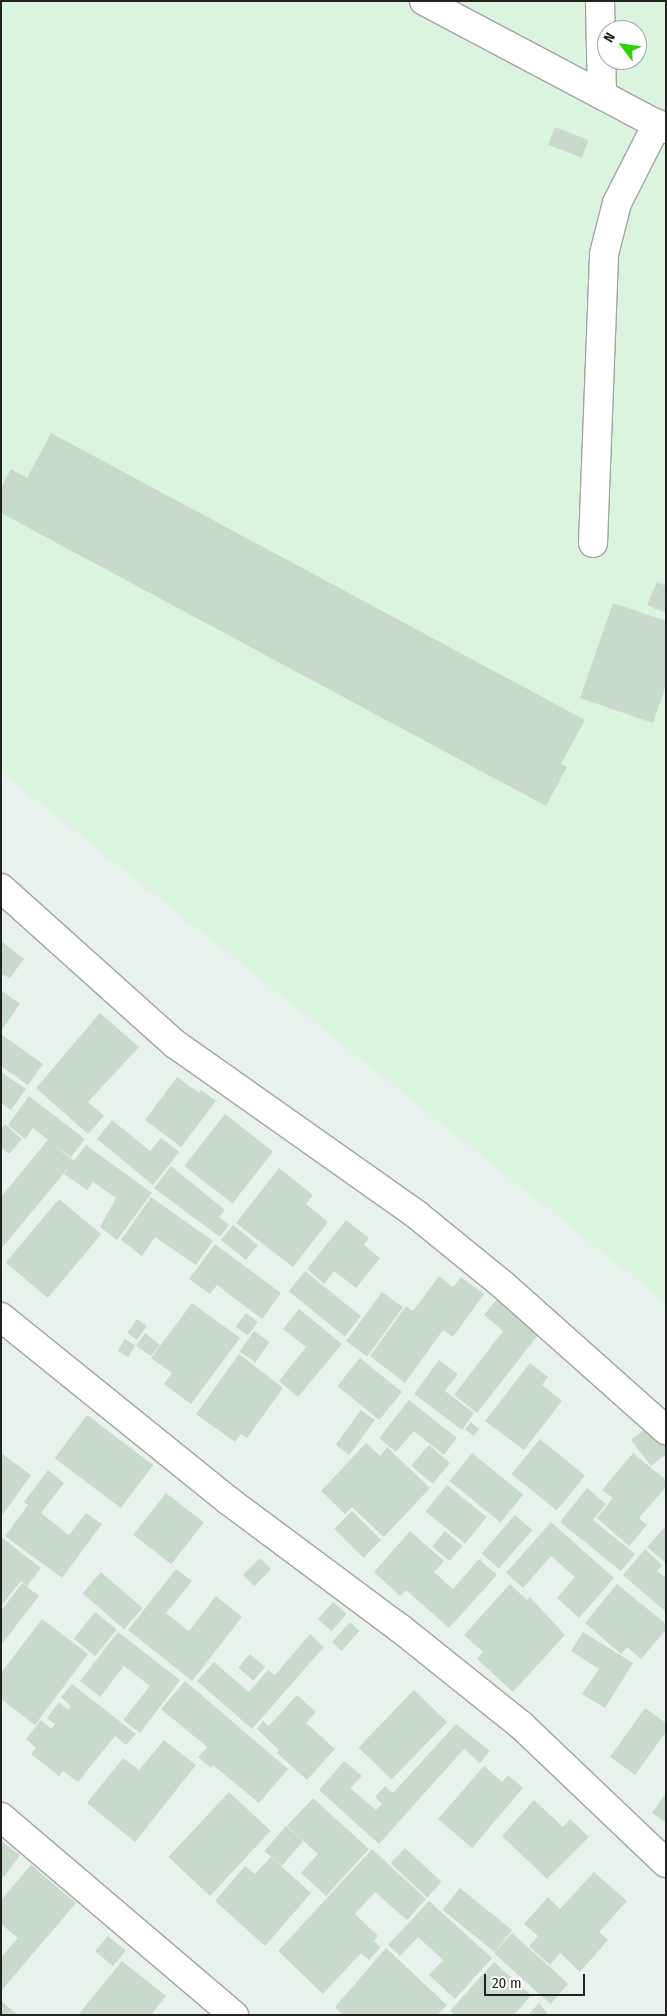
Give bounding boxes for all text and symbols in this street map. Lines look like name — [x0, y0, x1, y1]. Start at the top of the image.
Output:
north arrow — [597, 20, 647, 70]
text: N — [600, 30, 619, 46]
scale bar — [487, 1964, 588, 1996]
text: 20 m — [492, 1974, 522, 1992]

